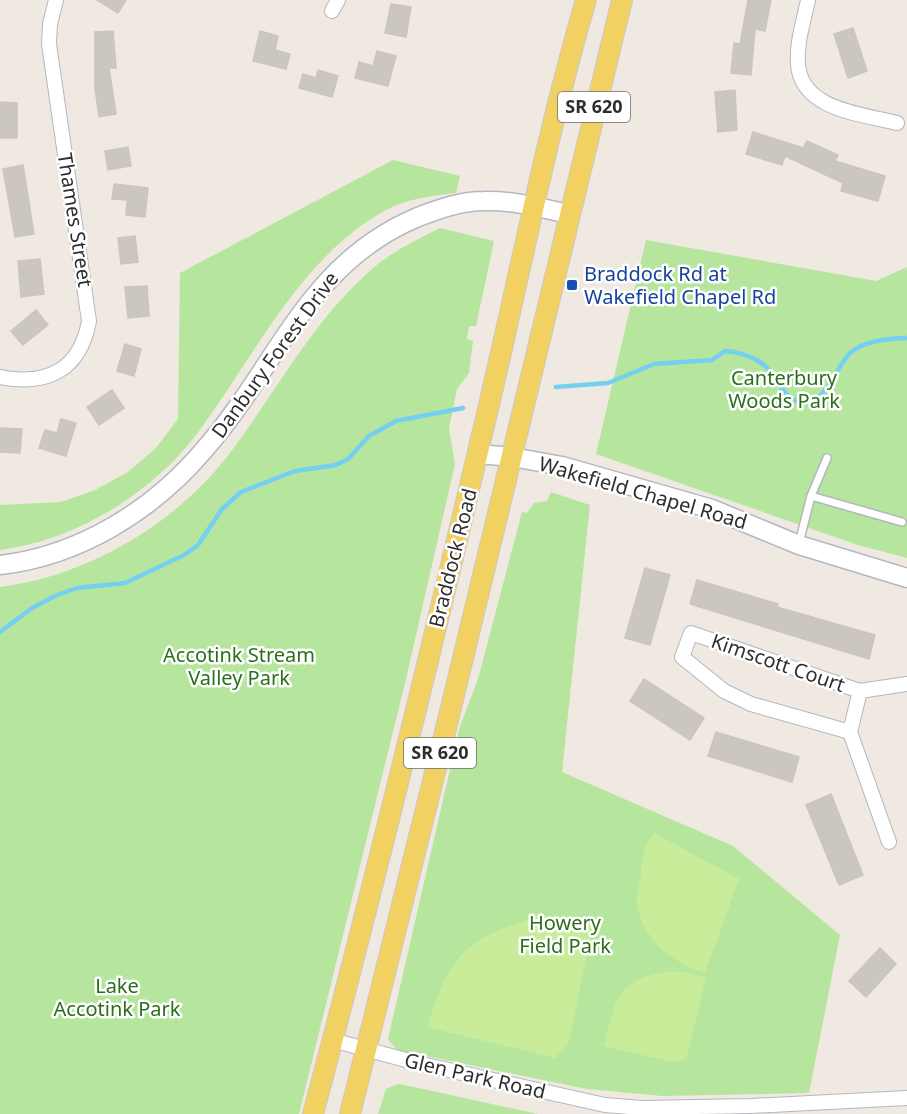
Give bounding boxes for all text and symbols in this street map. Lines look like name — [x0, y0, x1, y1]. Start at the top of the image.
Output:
road number: SR 620 — [558, 92, 630, 122]
street label: Thames Street — [52, 151, 99, 289]
place label: Braddock Rd at Wakefield Chapel Rd — [584, 260, 776, 310]
street label: Danbury Forest Drive — [205, 266, 344, 443]
marker: Braddock Rd at Wakefield Chapel Rd — [565, 278, 579, 292]
park label: Canterbury Woods Park — [728, 364, 840, 414]
street label: Wakefield Chapel Road — [536, 450, 750, 535]
street label: Braddock Road — [422, 486, 483, 630]
street label: Kimscott Court — [708, 627, 849, 698]
park label: Accotink Stream Valley Park — [163, 641, 315, 691]
road number: SR 620 — [404, 738, 476, 768]
park label: Howery Field Park — [519, 909, 611, 959]
park label: Lake Accotink Park — [54, 972, 181, 1022]
street label: Glen Park Road — [402, 1046, 548, 1105]

